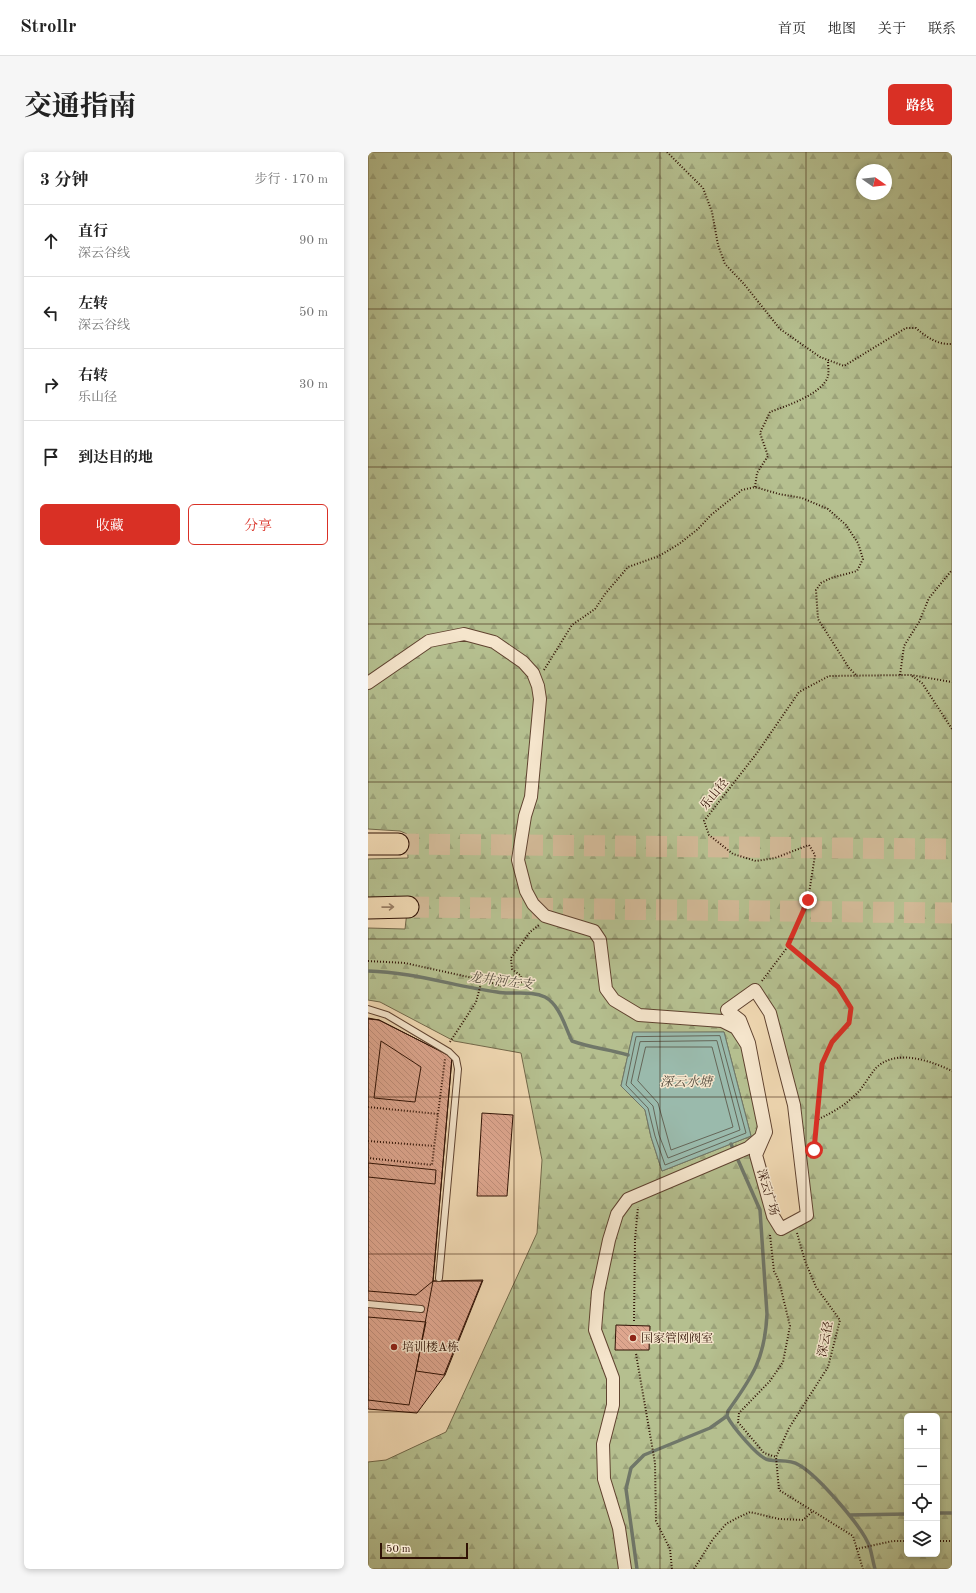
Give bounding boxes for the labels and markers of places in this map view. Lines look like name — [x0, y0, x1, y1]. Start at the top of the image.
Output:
place label: 国家管网阀室 — [641, 1331, 713, 1345]
marker: 国家管网阀室 — [628, 1333, 638, 1343]
place label: 培训楼A栋 — [402, 1340, 459, 1354]
marker: 培训楼A栋 — [389, 1342, 399, 1352]

